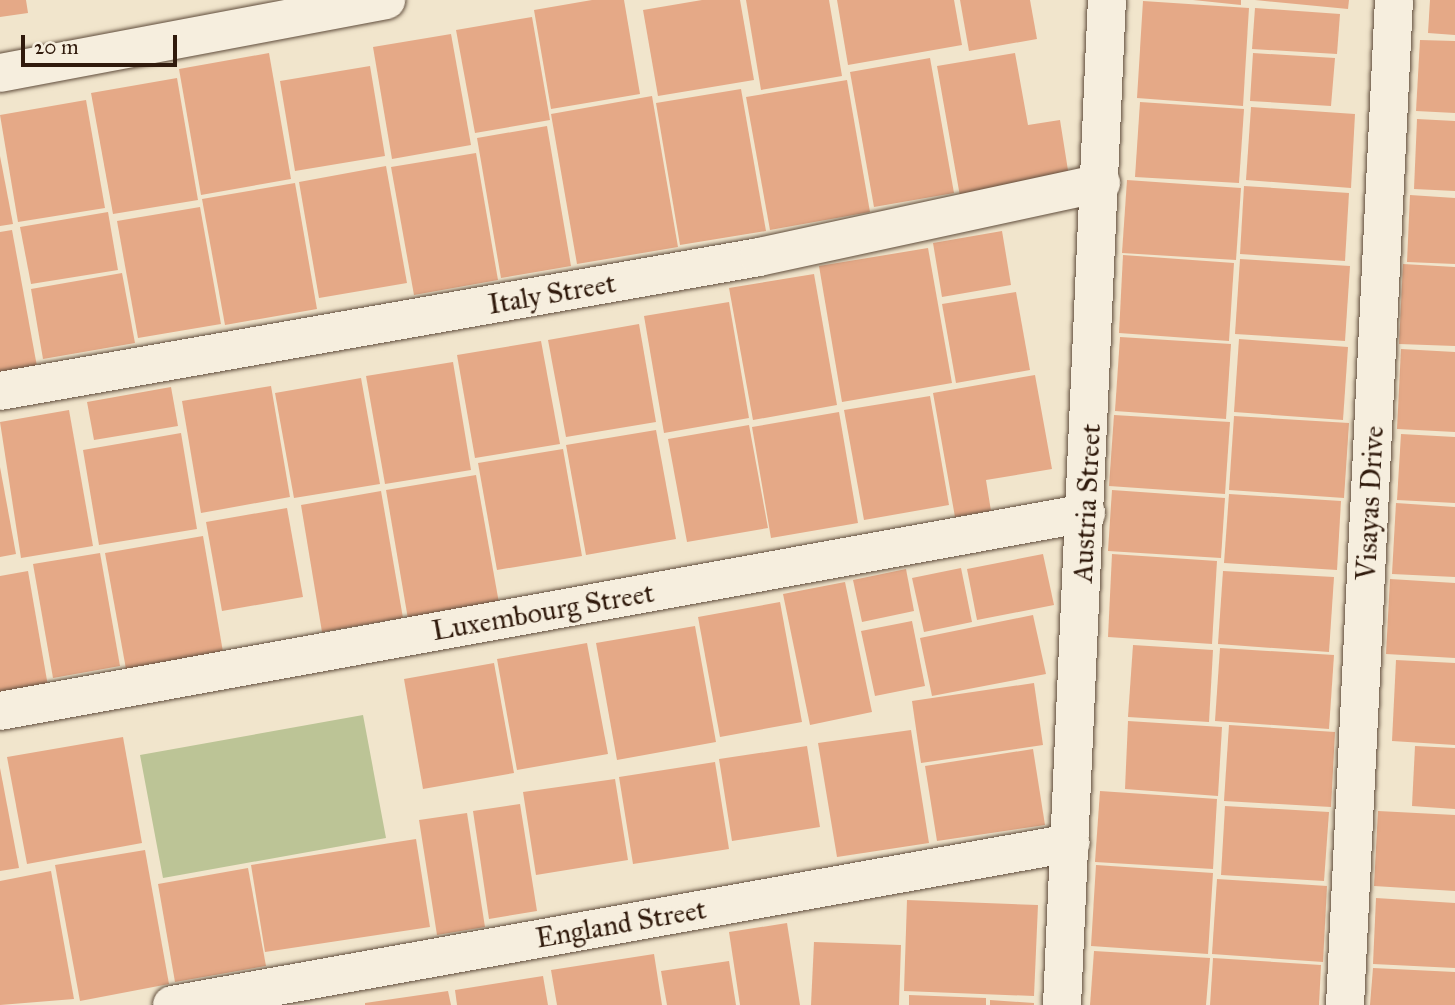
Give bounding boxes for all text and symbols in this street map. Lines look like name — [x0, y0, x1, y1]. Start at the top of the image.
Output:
scale bar — [24, 21, 180, 65]
text: 20 m — [34, 34, 79, 60]
street label: Italy Street — [486, 266, 618, 322]
street label: Austria Street — [1066, 423, 1108, 583]
street label: Visayas Drive — [1349, 425, 1391, 581]
street label: Luxembourg Street — [429, 576, 657, 648]
street label: England Street — [533, 892, 709, 956]

